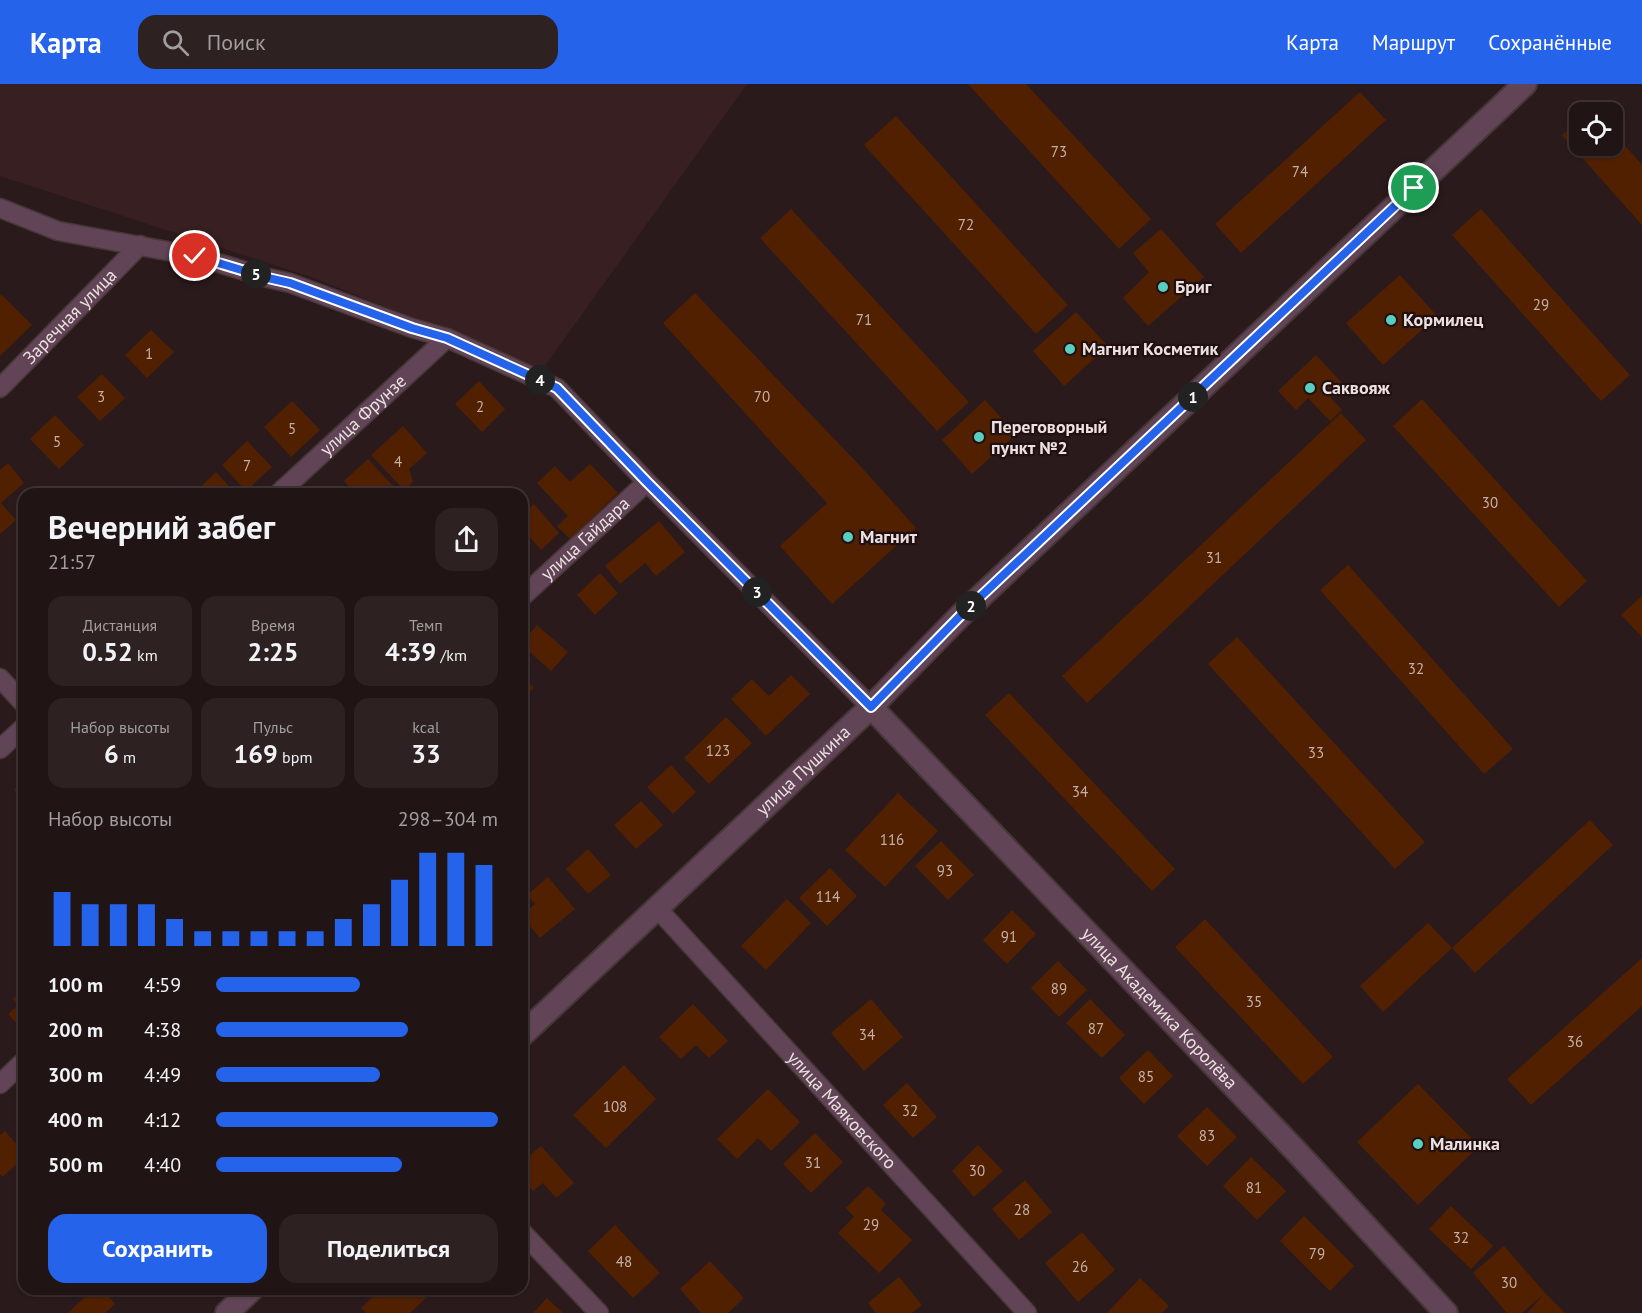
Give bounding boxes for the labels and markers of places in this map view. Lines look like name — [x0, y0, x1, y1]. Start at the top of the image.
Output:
pin — [1388, 162, 1439, 213]
pin — [169, 230, 220, 281]
pin: 5 — [241, 259, 271, 289]
place label: Бриг — [1175, 275, 1212, 298]
marker: Бриг — [1156, 280, 1170, 294]
place label: Кормилец — [1403, 308, 1483, 331]
marker: Кормилец — [1384, 313, 1398, 327]
place label: Магнит Косметик — [1082, 337, 1219, 360]
marker: Магнит Косметик — [1063, 342, 1077, 356]
pin: 4 — [525, 365, 555, 395]
place label: Саквояж — [1322, 376, 1391, 399]
marker: Саквояж — [1303, 381, 1317, 395]
pin: 1 — [1178, 382, 1208, 412]
place label: Переговорный пункт №2 — [991, 415, 1107, 459]
marker: Переговорный пункт №2 — [972, 430, 986, 444]
place label: Магнит — [860, 525, 918, 548]
marker: Магнит — [841, 530, 855, 544]
pin: 3 — [742, 577, 772, 607]
pin: 2 — [956, 591, 986, 621]
place label: Малинка — [1430, 1132, 1500, 1155]
marker: Малинка — [1411, 1137, 1425, 1151]

